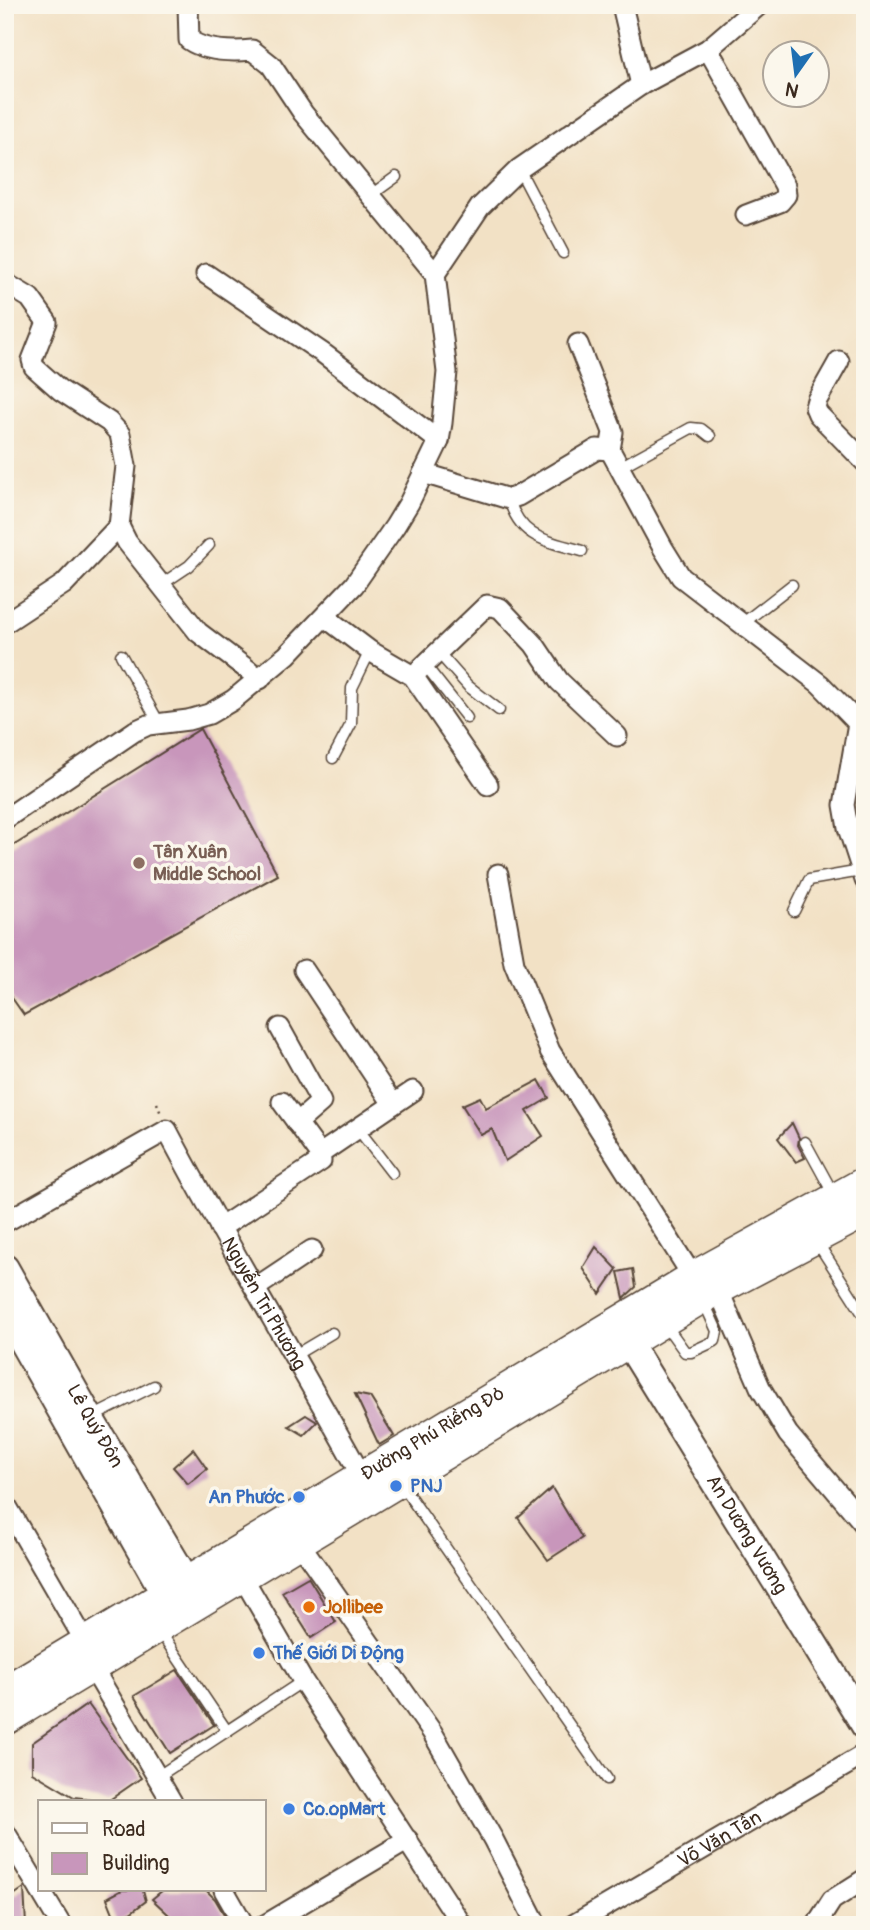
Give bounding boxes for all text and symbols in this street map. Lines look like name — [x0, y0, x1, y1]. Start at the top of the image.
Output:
north arrow — [762, 38, 832, 108]
text: N — [783, 76, 801, 103]
place label: Tân Xuân Middle School — [152, 840, 261, 886]
marker: Tân Xuân Middle School — [131, 855, 147, 871]
street label: Nguyễn Tri Phương — [216, 1233, 311, 1374]
street label: Lê Quý Đôn — [62, 1380, 129, 1472]
street label: Đường Phú Riềng Đỏ — [356, 1381, 509, 1486]
street label: An Dương Vương — [701, 1470, 793, 1599]
place label: PNJ — [410, 1474, 442, 1498]
marker: PNJ — [388, 1478, 404, 1494]
place label: An Phước — [208, 1485, 285, 1509]
marker: An Phước — [291, 1489, 307, 1505]
place label: Jollibee — [323, 1595, 383, 1619]
marker: Jollibee — [301, 1599, 317, 1615]
place label: Thế Giới Di Động — [272, 1641, 404, 1665]
marker: Thế Giới Di Động — [251, 1645, 267, 1661]
place label: Co.opMart — [303, 1797, 387, 1821]
legend — [38, 1800, 266, 1892]
marker: Co.opMart — [281, 1801, 297, 1817]
street label: Võ Văn Tần — [673, 1805, 766, 1873]
text: Road — [102, 1816, 146, 1843]
text: Building — [102, 1850, 169, 1877]

